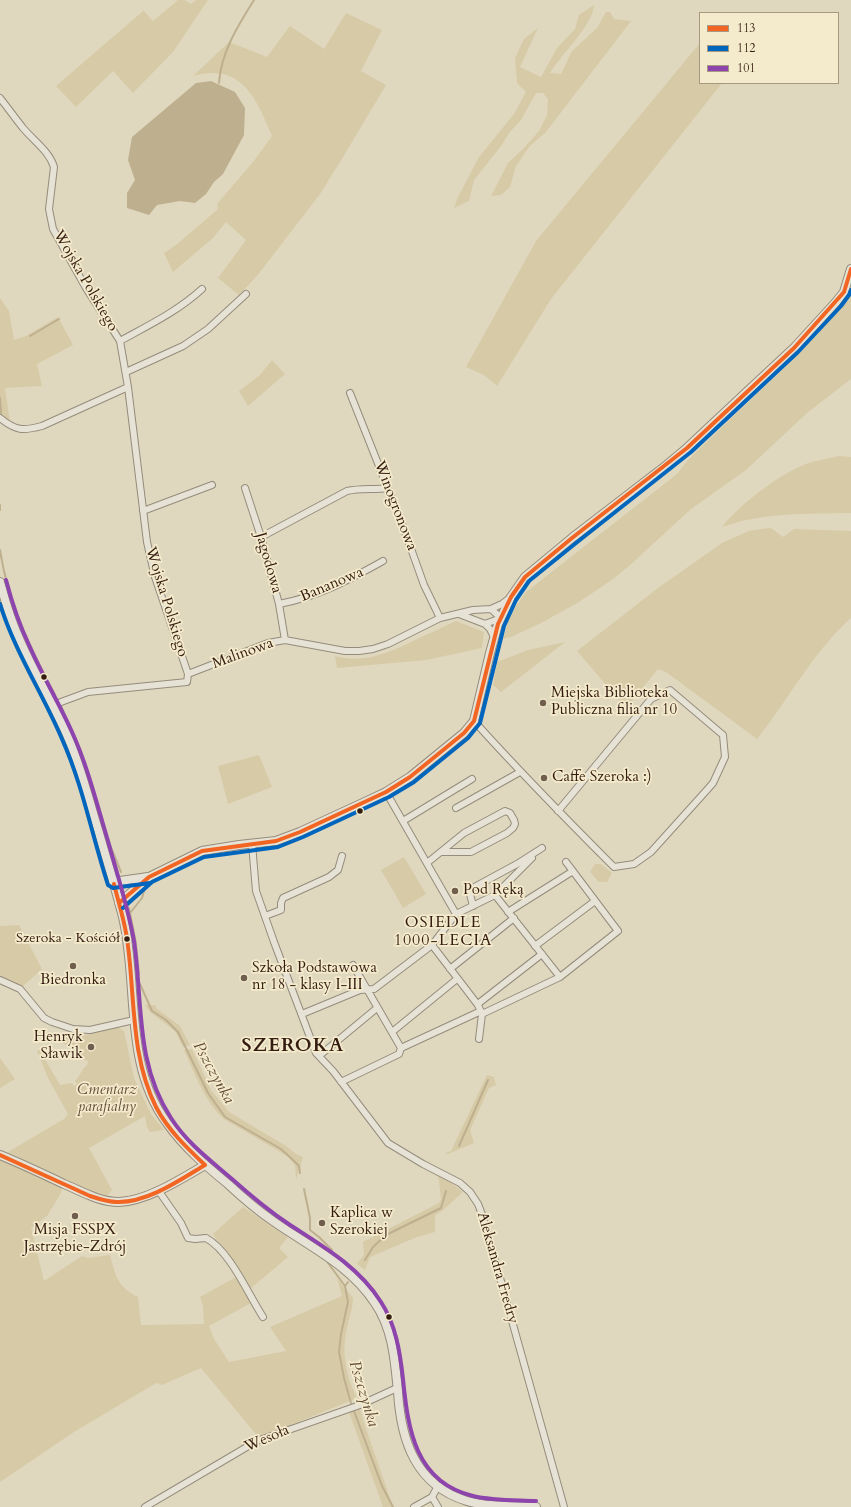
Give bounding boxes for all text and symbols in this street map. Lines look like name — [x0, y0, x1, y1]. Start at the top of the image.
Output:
legend — [699, 12, 839, 84]
text: 113 — [737, 20, 755, 36]
text: 112 — [737, 40, 755, 56]
text: 101 — [737, 60, 755, 76]
street label: Wojska Polskiego — [49, 227, 121, 335]
street label: Winogronowa — [370, 459, 420, 553]
street label: Jagodowa — [251, 530, 285, 596]
street label: Wojska Polskiego — [141, 545, 191, 659]
street label: Bananowa — [298, 564, 366, 606]
street label: Malinowa — [210, 635, 276, 673]
unlabelled marker — [39, 672, 49, 682]
place label: Miejska Biblioteka Publiczna filia nr 10 — [551, 685, 677, 720]
marker: Miejska Biblioteka Publiczna filia nr 10 — [538, 698, 548, 708]
place label: Caffe Szeroka :) — [552, 769, 652, 787]
marker: Caffe Szeroka :) — [539, 773, 549, 783]
unlabelled marker — [355, 806, 365, 816]
place label: Pod Ręką — [463, 882, 524, 900]
marker: Pod Ręką — [450, 886, 460, 896]
district label: OSIEDLE 1000-LECIA — [394, 913, 492, 951]
place label: Szeroka - Kościół — [16, 931, 120, 947]
marker: Szeroka - Kościół — [122, 934, 132, 944]
place label: Szkoła Podstawowa nr 18 - klasy I-III — [252, 960, 377, 995]
marker: Biedronka — [68, 961, 78, 971]
place label: Biedronka — [40, 972, 106, 990]
marker: Szkoła Podstawowa nr 18 - klasy I-III — [239, 973, 249, 983]
place label: Henryk Sławik — [34, 1029, 83, 1064]
district label: SZEROKA — [242, 1036, 344, 1058]
water label: Pszczynka — [188, 1039, 238, 1107]
marker: Henryk Sławik — [86, 1042, 96, 1052]
park label: Cmentarz parafialny — [77, 1082, 137, 1117]
place label: Kaplica w Szerokiej — [330, 1205, 393, 1240]
street label: Aleksandra Fredry — [472, 1210, 522, 1326]
marker: Misja FSSPX Jastrzębie-Zdrój — [70, 1211, 80, 1221]
marker: Kaplica w Szerokiej — [317, 1218, 327, 1228]
place label: Misja FSSPX Jastrzębie-Zdrój — [24, 1222, 126, 1257]
unlabelled marker — [384, 1312, 394, 1322]
water label: Pszczynka — [344, 1359, 382, 1429]
street label: Wesoła — [242, 1422, 292, 1456]

